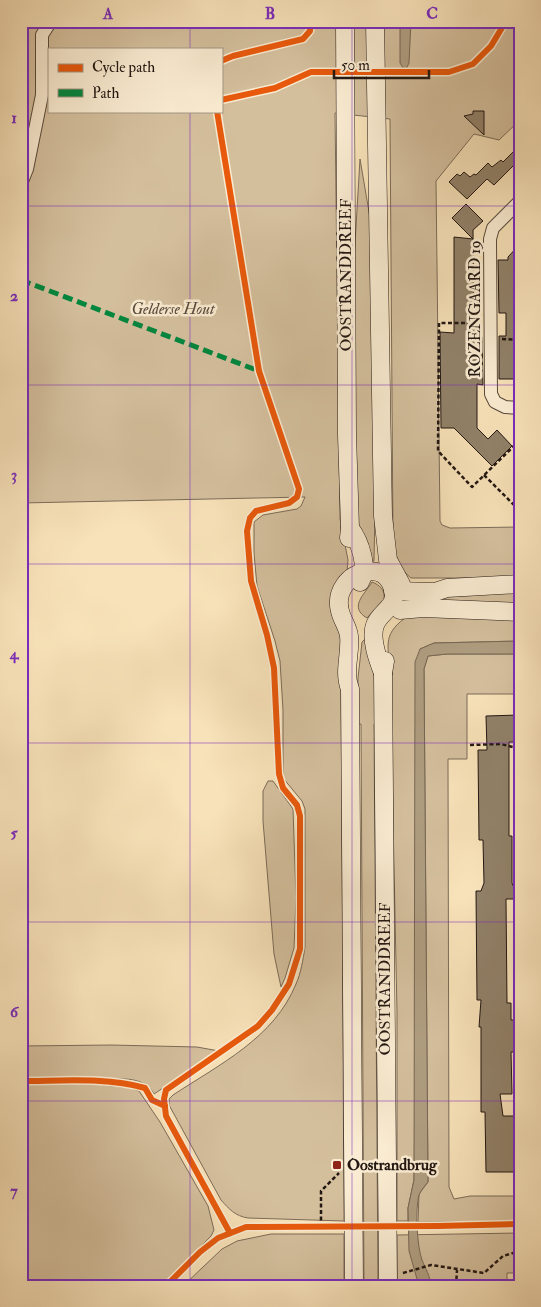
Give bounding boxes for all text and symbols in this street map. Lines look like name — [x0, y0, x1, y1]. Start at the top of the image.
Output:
text: A — [102, 4, 114, 24]
text: B — [265, 4, 275, 24]
text: C — [426, 4, 438, 24]
legend — [48, 48, 222, 112]
scale bar — [334, 48, 428, 80]
text: 50 m — [341, 56, 370, 75]
text: Cycle path — [92, 58, 155, 78]
text: Path — [92, 84, 119, 103]
text: 1 — [11, 108, 17, 128]
street label: OOSTRANDDREEF — [336, 198, 356, 352]
street label: ROZENGAARD 19 — [465, 240, 485, 378]
text: 2 — [10, 286, 18, 306]
park label: Gelderse Hout — [131, 299, 216, 319]
text: 3 — [11, 465, 17, 485]
text: 4 — [9, 644, 20, 664]
text: 5 — [10, 823, 18, 843]
street label: OOSTRANDDREEF — [375, 902, 395, 1056]
text: 6 — [10, 1002, 20, 1022]
place label: Oostrandbrug — [347, 1155, 438, 1176]
marker: Oostrandbrug — [331, 1159, 343, 1171]
text: 7 — [10, 1181, 18, 1201]

